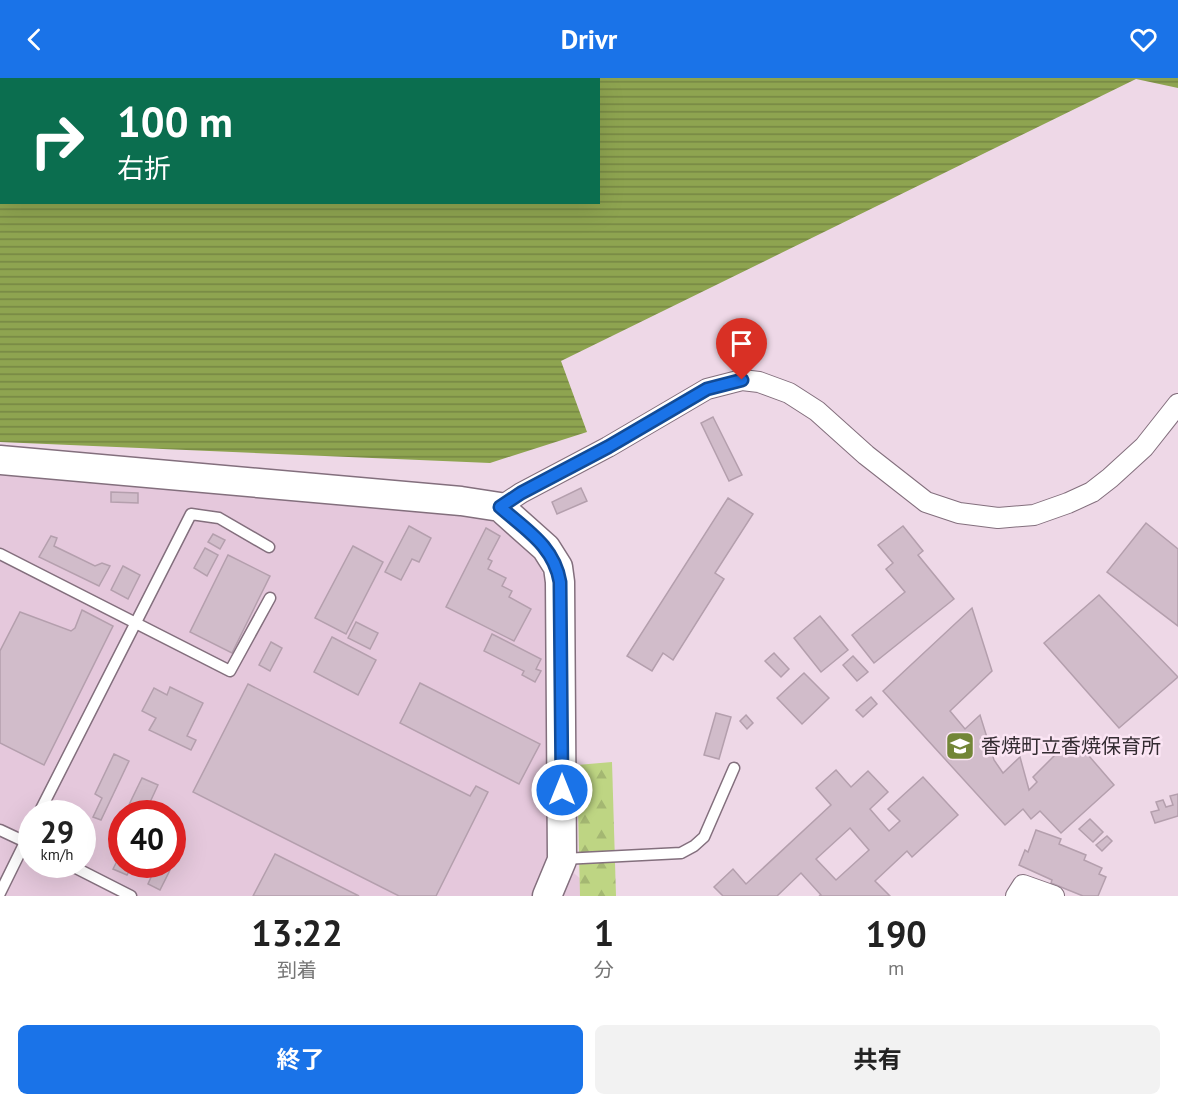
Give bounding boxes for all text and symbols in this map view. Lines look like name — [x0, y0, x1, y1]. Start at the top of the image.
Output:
text: Drivr — [561, 22, 617, 56]
icon: back — [18, 23, 51, 56]
icon: heart — [1127, 23, 1160, 56]
text: 100 m — [117, 94, 233, 149]
icon: right — [18, 102, 96, 180]
text: 右折 — [117, 151, 171, 185]
pin — [716, 318, 767, 380]
icon: arrive — [725, 327, 758, 360]
school or university icon: 香焼町立香焼保育所 — [944, 730, 976, 762]
place label: 香焼町立香焼保育所 — [981, 733, 1161, 759]
position arrow — [530, 758, 594, 822]
speed limit sign: 40 — [108, 800, 186, 878]
text: 29 — [40, 812, 74, 851]
text: km/h — [41, 845, 73, 864]
text: 13:22 — [251, 909, 343, 956]
text: 1 — [594, 909, 614, 956]
text: 190 — [865, 910, 927, 957]
text: m — [888, 955, 904, 981]
text: 到着 — [277, 957, 317, 983]
text: 分 — [594, 957, 614, 983]
button: 終了 — [18, 1025, 583, 1094]
button: 共有 — [595, 1025, 1160, 1094]

